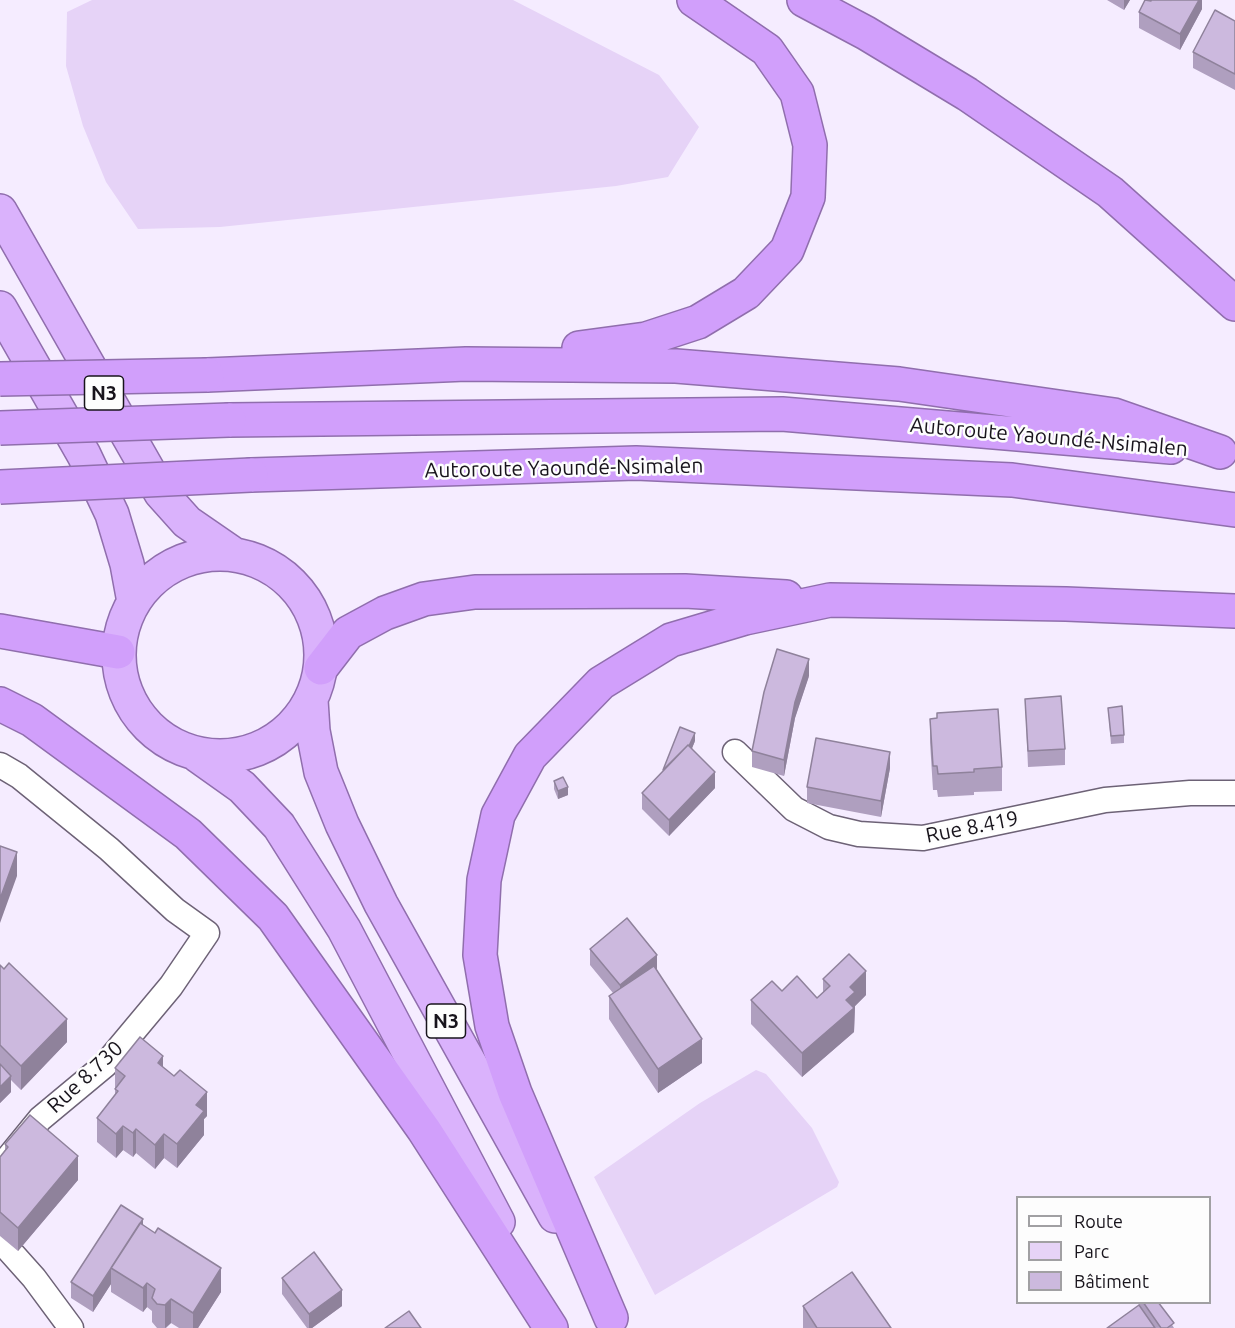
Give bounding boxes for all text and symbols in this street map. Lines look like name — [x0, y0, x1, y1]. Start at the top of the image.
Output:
road number: N3 — [84, 376, 124, 410]
street label: Autoroute Yaoundé-Nsimalen — [909, 412, 1189, 462]
street label: Autoroute Yaoundé-Nsimalen — [424, 453, 704, 483]
street label: Rue 8.419 — [923, 806, 1021, 848]
road number: N3 — [426, 1004, 466, 1038]
street label: Rue 8.730 — [42, 1036, 128, 1118]
legend — [1016, 1196, 1211, 1304]
text: Route — [1074, 1211, 1123, 1231]
text: Parc — [1074, 1241, 1109, 1261]
text: Bâtiment — [1074, 1271, 1149, 1291]

